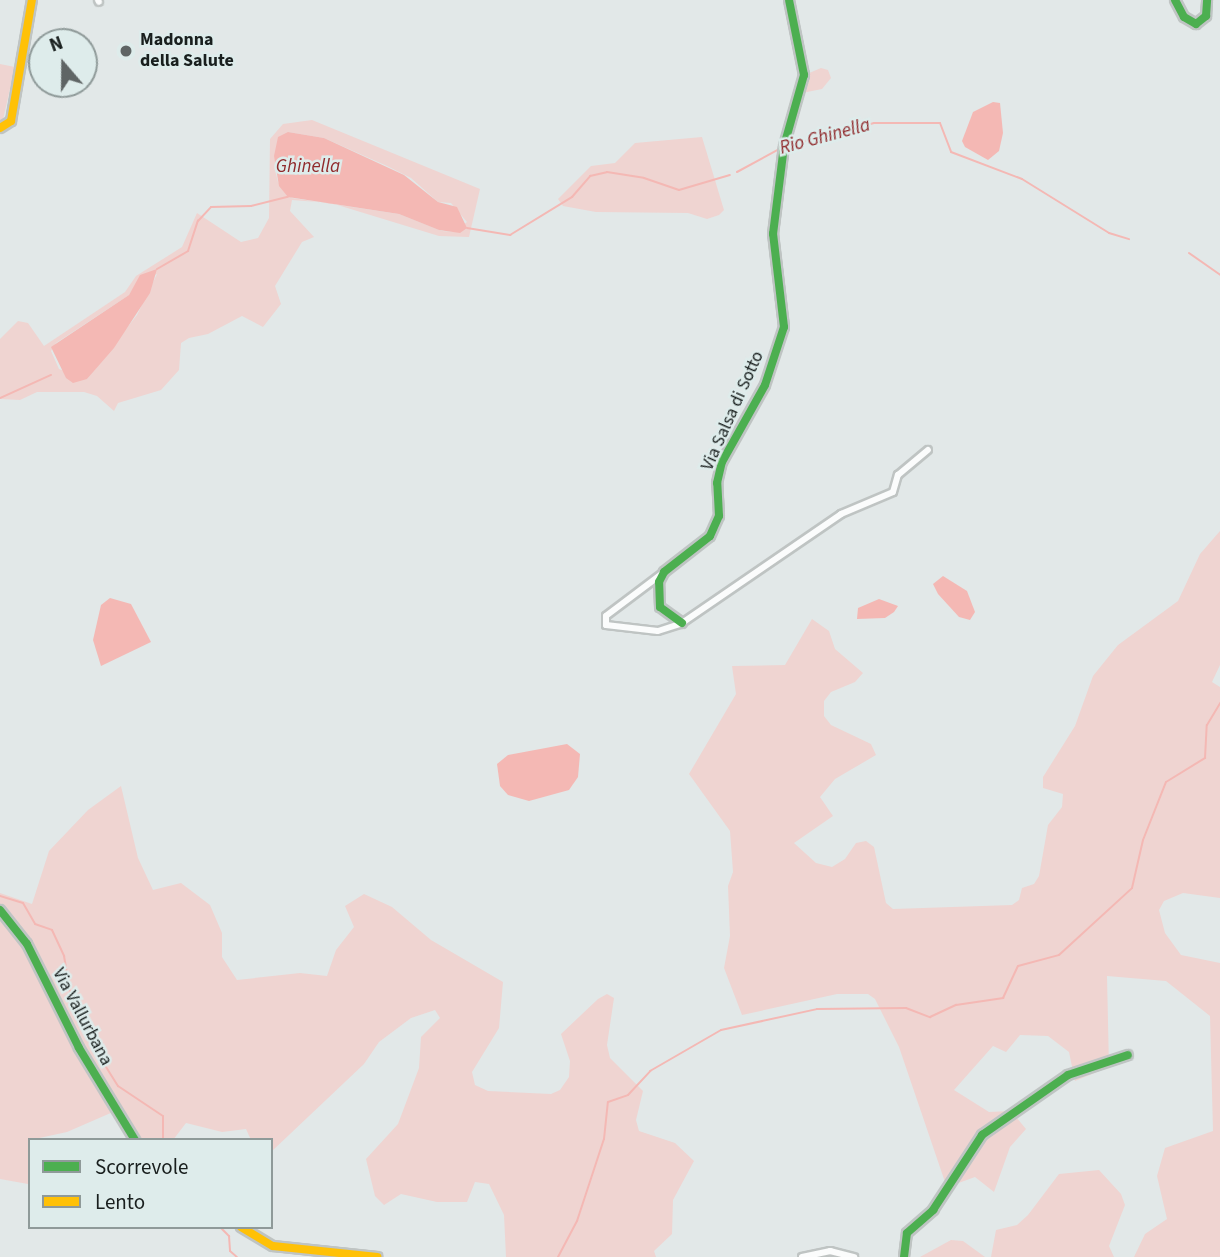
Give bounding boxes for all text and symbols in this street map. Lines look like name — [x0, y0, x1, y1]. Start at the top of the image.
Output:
north arrow — [28, 28, 98, 98]
text: N — [46, 30, 67, 60]
place label: Madonna della Salute — [140, 30, 234, 72]
marker: Madonna della Salute — [118, 43, 134, 59]
water label: Rio Ghinella — [777, 114, 873, 160]
water label: Ghinella — [276, 156, 340, 178]
street label: Via Salsa di Sotto — [697, 348, 769, 474]
street label: Via Vallurbana — [47, 965, 117, 1069]
legend — [28, 1138, 273, 1229]
text: Scorrevole — [95, 1152, 189, 1182]
text: Lento — [95, 1187, 145, 1217]

